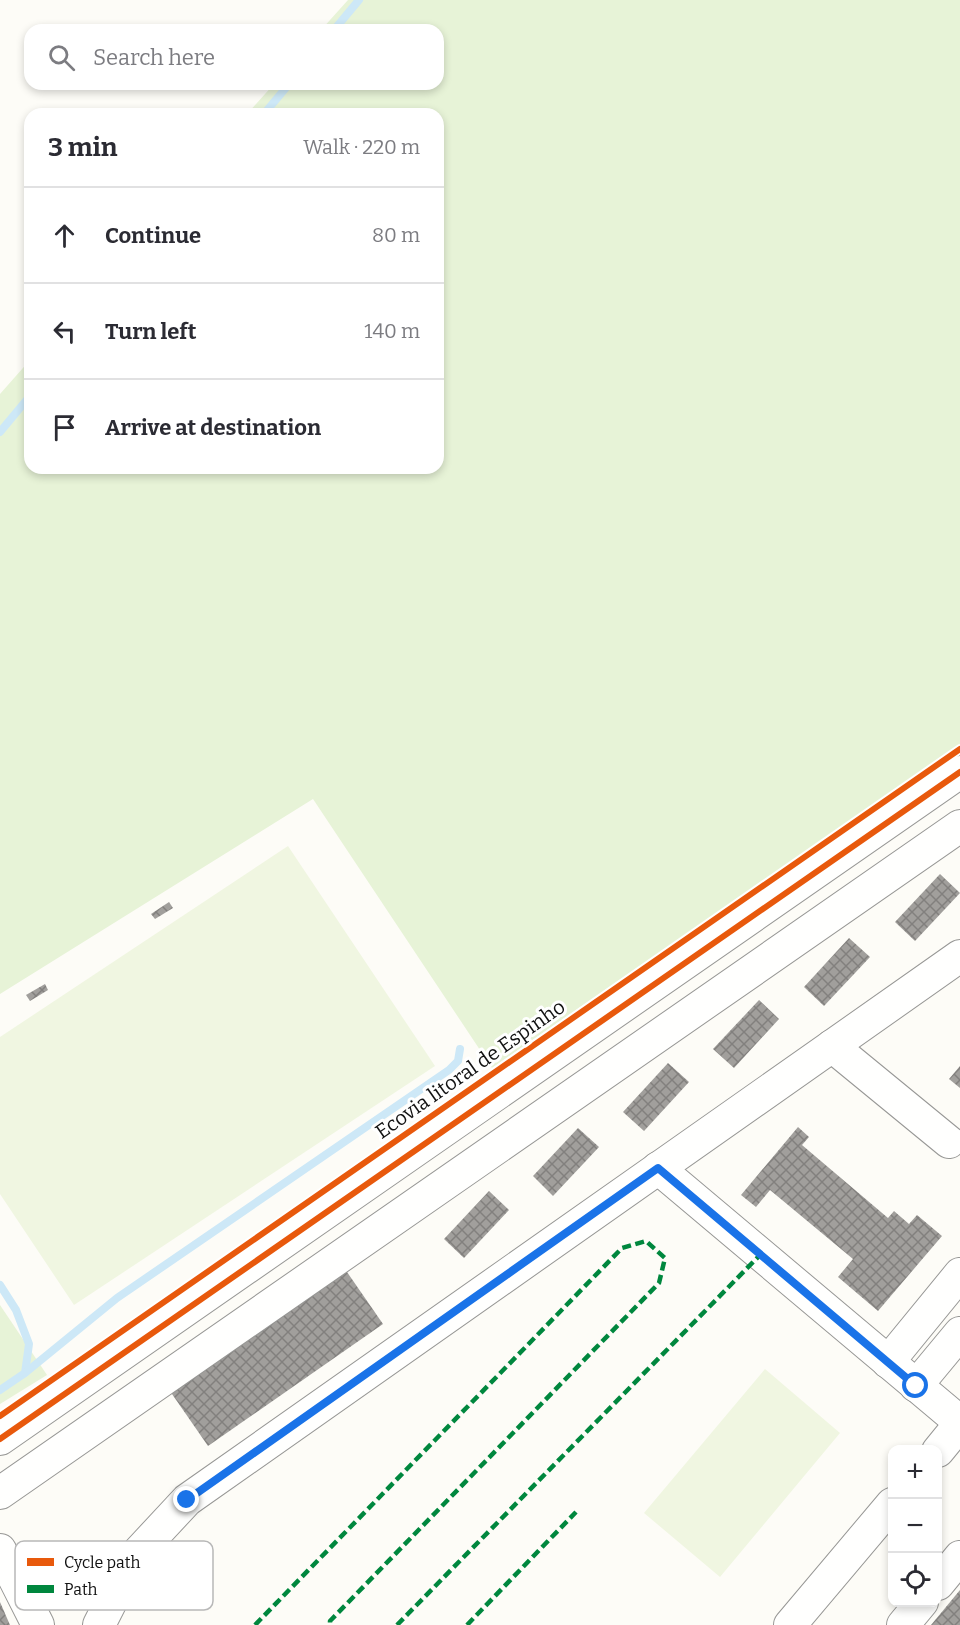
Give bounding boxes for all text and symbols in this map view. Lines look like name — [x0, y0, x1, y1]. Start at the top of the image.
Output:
search box — [24, 24, 444, 90]
icon: search — [45, 41, 78, 74]
text: Search here — [93, 44, 215, 71]
text: 3 min — [48, 132, 117, 163]
text: Walk · 220 m — [303, 135, 420, 159]
icon: ahead — [48, 219, 81, 252]
text: Continue — [105, 222, 201, 249]
text: 80 m — [372, 223, 420, 247]
icon: left — [48, 315, 81, 348]
text: Turn left — [105, 318, 197, 345]
text: 140 m — [364, 319, 420, 343]
icon: arrive — [48, 411, 81, 444]
text: Arrive at destination — [105, 414, 321, 441]
street label: Ecovia litoral de Espinho — [370, 994, 570, 1144]
route start — [902, 1372, 928, 1398]
map controls — [888, 1445, 942, 1607]
button: + — [888, 1445, 942, 1499]
route end — [173, 1486, 199, 1512]
button: − — [888, 1499, 942, 1553]
legend — [15, 1541, 213, 1610]
text: Cycle path — [64, 1553, 140, 1572]
button: locate — [888, 1553, 942, 1607]
text: Path — [64, 1580, 98, 1599]

